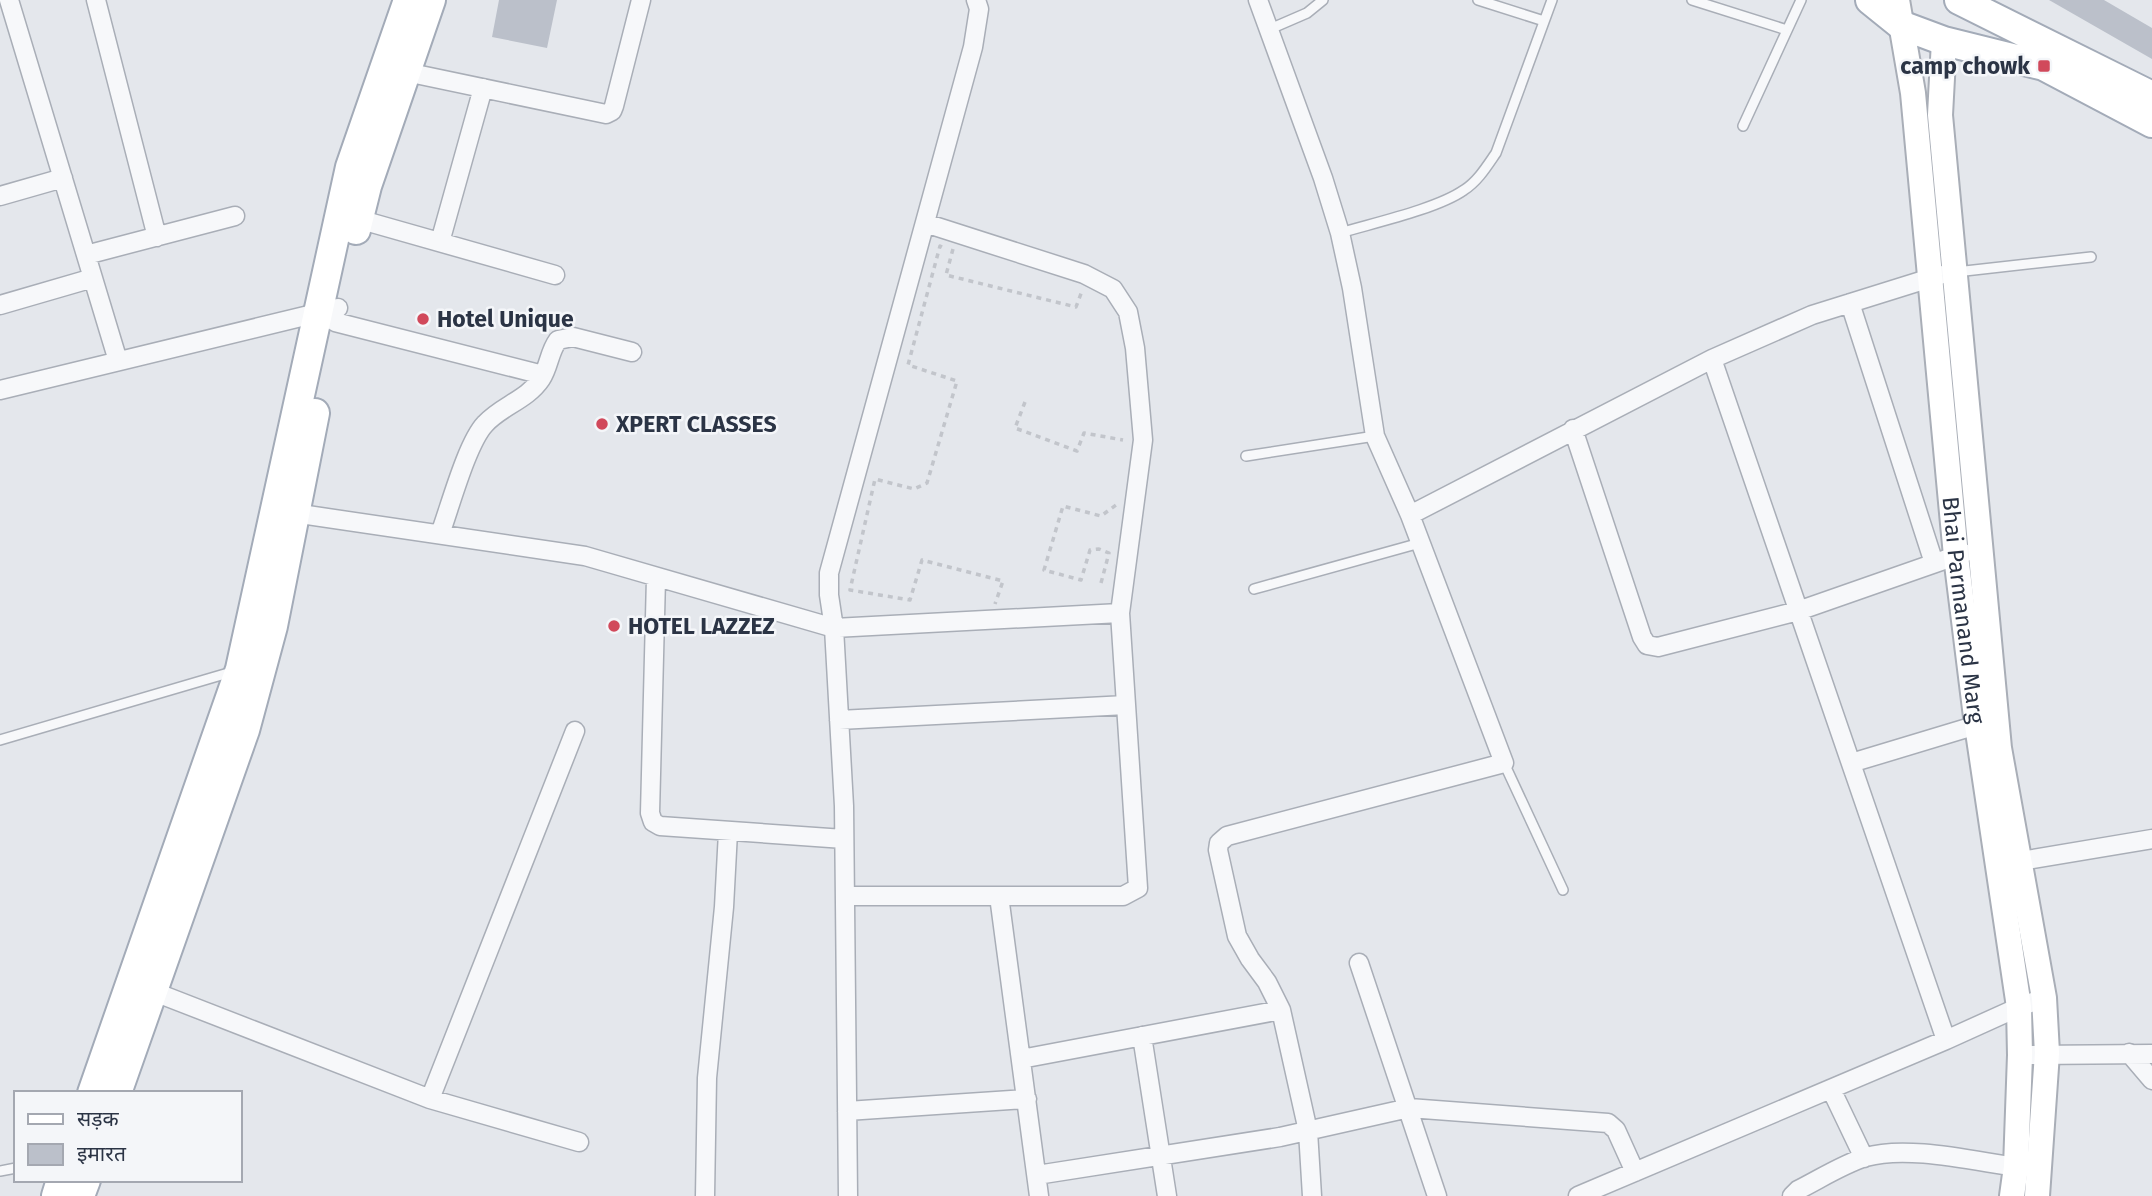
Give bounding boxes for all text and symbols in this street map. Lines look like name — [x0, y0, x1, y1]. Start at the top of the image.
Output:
place label: camp chowk — [1900, 52, 2030, 80]
marker: camp chowk — [2036, 58, 2052, 74]
place label: Hotel Unique — [437, 305, 574, 333]
marker: Hotel Unique — [415, 311, 431, 327]
place label: XPERT CLASSES — [615, 410, 777, 438]
marker: XPERT CLASSES — [594, 416, 610, 432]
street label: Bhai Parmanand Marg — [1937, 495, 1991, 725]
place label: HOTEL LAZZEZ — [628, 612, 775, 640]
marker: HOTEL LAZZEZ — [606, 618, 622, 634]
legend — [14, 1091, 242, 1182]
text: सड़क — [77, 1106, 119, 1132]
text: इमारत — [77, 1141, 127, 1167]

